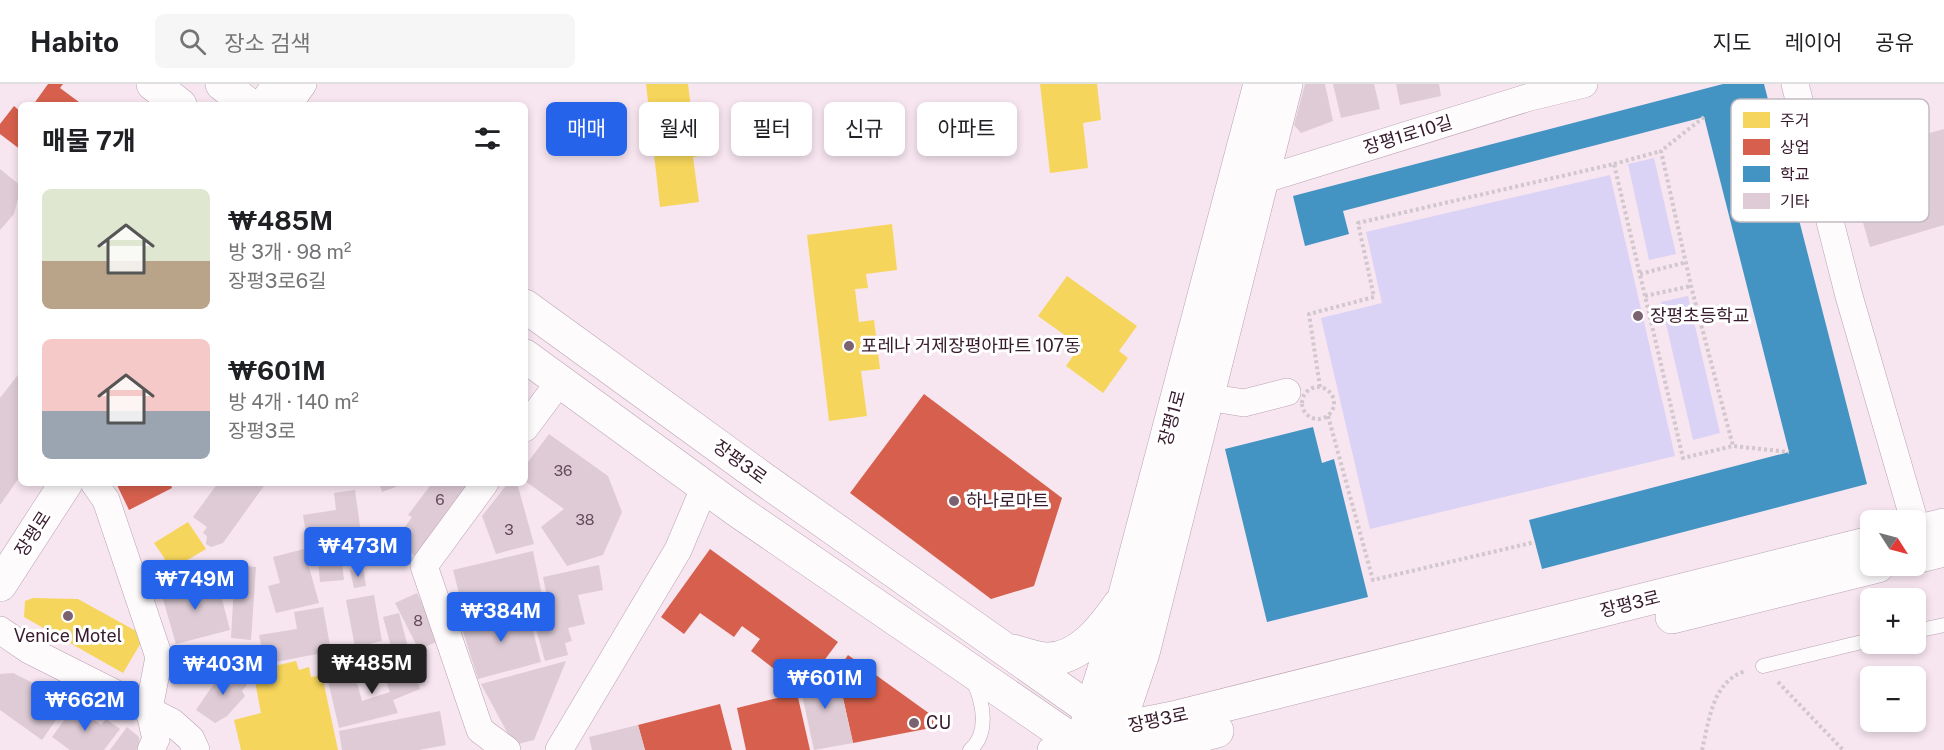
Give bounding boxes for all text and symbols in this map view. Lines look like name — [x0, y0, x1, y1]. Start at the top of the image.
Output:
search box — [155, 14, 575, 68]
text: Habito — [30, 25, 119, 58]
icon: search — [176, 25, 209, 58]
text: 장소 검색 — [224, 30, 311, 56]
text: 지도 — [1713, 30, 1751, 55]
text: 레이어 — [1784, 30, 1842, 55]
text: 공유 — [1875, 30, 1914, 55]
legend — [1731, 99, 1929, 222]
chip: 매매 — [546, 102, 627, 156]
chip: 월세 — [639, 102, 719, 156]
chip: 필터 — [731, 102, 812, 156]
chip: 신규 — [824, 102, 905, 156]
chip: 아파트 — [917, 102, 1017, 156]
street label: 장평1로10길 — [1361, 111, 1455, 158]
text: 주거 — [1780, 111, 1809, 130]
icon: filters — [471, 122, 504, 155]
text: 매물 7개 — [42, 125, 136, 156]
text: 상업 — [1780, 138, 1809, 157]
text: 학교 — [1780, 165, 1809, 184]
text: 기타 — [1780, 192, 1810, 211]
text: ₩485M — [228, 205, 333, 236]
icon: home — [90, 213, 162, 285]
text: 방 3개 · 98 m² — [228, 240, 351, 264]
text: 장평3로6길 — [228, 269, 327, 293]
place label: 장평초등학교 — [1650, 305, 1749, 326]
marker: 장평초등학교 — [1631, 309, 1645, 323]
place label: 포레나 거제장평아파트 107동 — [861, 335, 1081, 356]
marker: 포레나 거제장평아파트 107동 — [842, 339, 856, 353]
text: ₩601M — [228, 355, 326, 386]
icon: home — [90, 363, 162, 435]
street label: 장평1로 — [1154, 388, 1189, 448]
text: 방 4개 · 140 m² — [228, 390, 359, 414]
text: 장평3로 — [228, 419, 296, 443]
street label: 장평3로 — [709, 435, 771, 488]
house number: 36 — [554, 462, 572, 479]
place label: 하나로마트 — [966, 490, 1049, 511]
house number: 6 — [435, 491, 445, 508]
marker: 하나로마트 — [947, 494, 961, 508]
street label: 장평로 — [10, 507, 55, 560]
north arrow — [1860, 510, 1926, 576]
map controls — [1860, 510, 1926, 732]
house number: 38 — [575, 511, 595, 528]
house number: 3 — [504, 521, 514, 538]
pin: ₩473M — [316, 527, 400, 578]
text: ₩473M — [318, 534, 398, 558]
pin: ₩749M — [153, 560, 237, 611]
text: ₩749M — [155, 567, 235, 591]
street label: 장평3로 — [1598, 586, 1662, 621]
button: + — [1860, 588, 1926, 654]
pin: ₩384M — [459, 592, 543, 643]
text: ₩384M — [461, 599, 541, 623]
marker: Venice Motel — [61, 609, 75, 623]
house number: 8 — [413, 612, 423, 629]
place label: Venice Motel — [14, 625, 122, 646]
pin: ₩485M — [330, 644, 414, 695]
pin: ₩403M — [181, 645, 265, 696]
text: ₩485M — [332, 651, 412, 675]
text: ₩403M — [183, 652, 263, 676]
pin: ₩601M — [783, 659, 867, 710]
text: ₩601M — [787, 666, 863, 690]
button: − — [1860, 666, 1926, 732]
pin: ₩662M — [43, 681, 127, 732]
text: ₩662M — [45, 688, 125, 712]
street label: 장평3로 — [1126, 703, 1190, 736]
place label: CU — [926, 712, 951, 733]
marker: CU — [907, 716, 921, 730]

